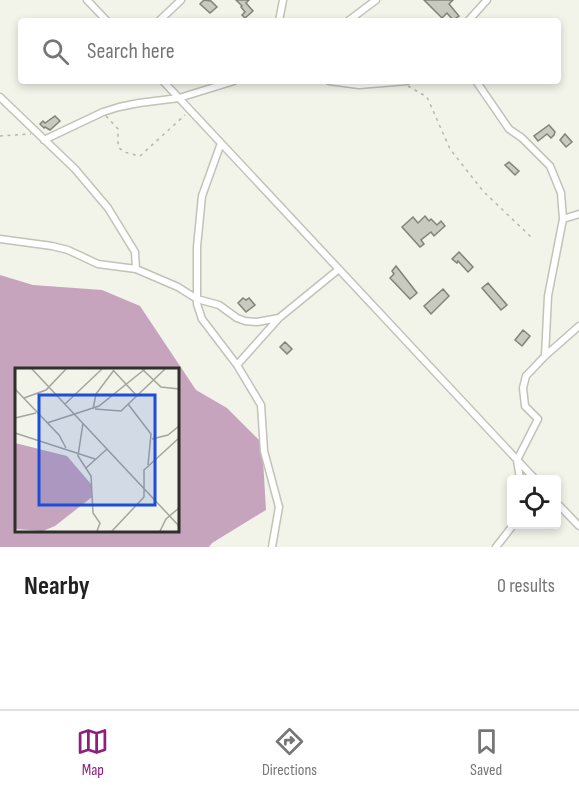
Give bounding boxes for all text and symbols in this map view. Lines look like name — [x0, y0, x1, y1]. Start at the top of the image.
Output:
search box — [18, 18, 561, 84]
icon: search — [39, 35, 72, 68]
text: Search here — [87, 38, 174, 65]
inset map — [15, 368, 178, 532]
map controls — [507, 475, 561, 529]
button: locate — [507, 475, 561, 529]
text: Nearby — [24, 571, 90, 602]
text: 0 results — [497, 574, 555, 598]
tab: Map — [76, 725, 109, 780]
tab: Directions — [262, 725, 317, 780]
tab: Saved — [470, 725, 503, 780]

